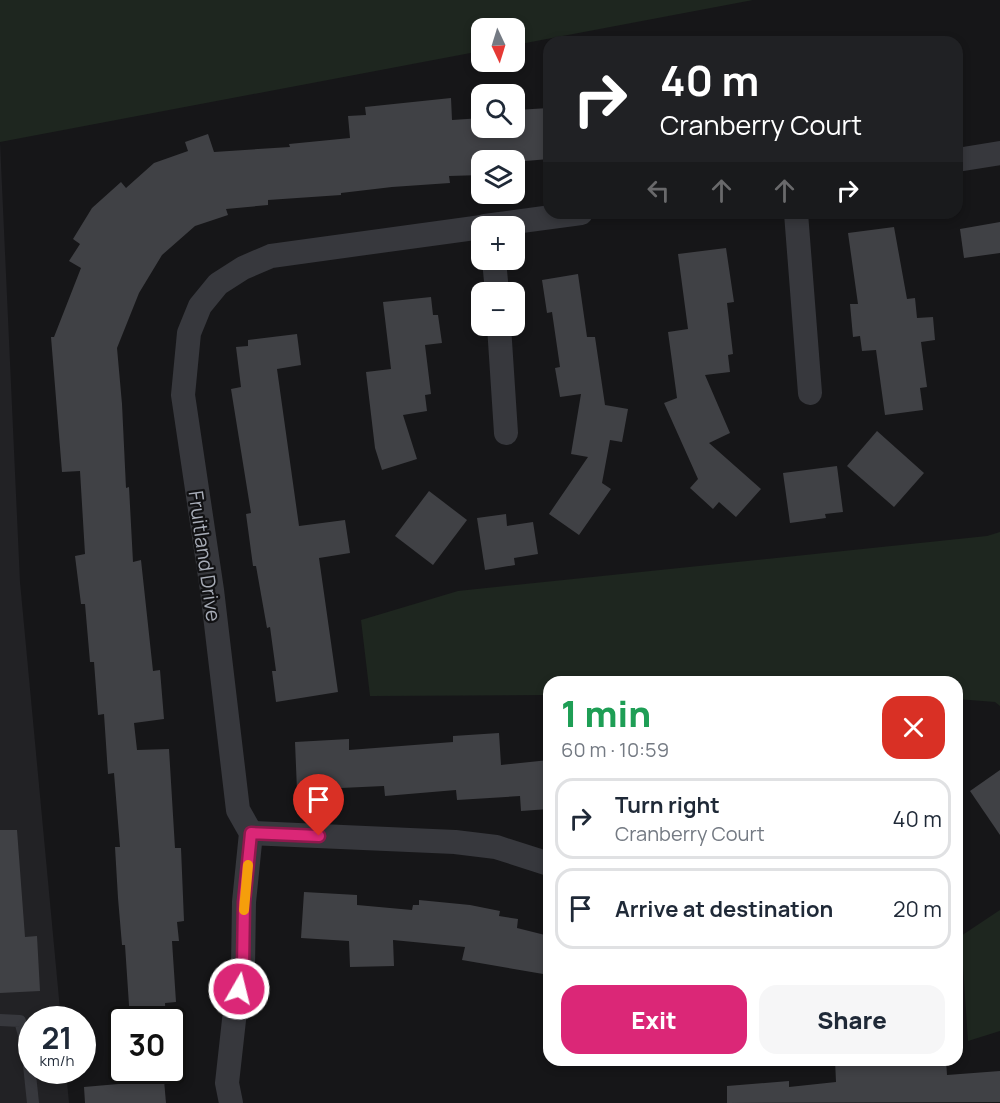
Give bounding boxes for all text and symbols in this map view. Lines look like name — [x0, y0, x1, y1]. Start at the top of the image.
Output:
north arrow — [471, 18, 525, 72]
map controls — [471, 18, 525, 336]
text: 40 m — [660, 51, 759, 109]
icon: right — [561, 60, 639, 138]
button: search — [471, 84, 525, 138]
text: Cranberry Court — [660, 106, 862, 143]
button: layers — [471, 150, 525, 204]
icon: left — [642, 174, 675, 207]
icon: ahead — [705, 174, 738, 207]
icon: ahead — [768, 174, 801, 207]
icon: right — [831, 174, 864, 207]
button: + — [471, 216, 525, 270]
button: − — [471, 282, 525, 336]
street label: Fruitland Drive — [182, 489, 228, 623]
text: 1 min — [561, 689, 651, 738]
button: close — [882, 696, 945, 759]
text: 60 m · 10:59 — [561, 736, 669, 763]
pin — [293, 774, 344, 836]
icon: arrive — [302, 783, 335, 816]
text: Turn right — [615, 790, 720, 820]
icon: right — [564, 802, 597, 835]
text: 40 m — [893, 804, 942, 834]
text: Cranberry Court — [615, 820, 765, 847]
icon: arrive — [564, 892, 597, 925]
text: Arrive at destination — [615, 894, 833, 924]
text: 20 m — [893, 894, 942, 924]
position arrow — [207, 957, 271, 1021]
button: Exit — [561, 985, 747, 1054]
button: Share — [759, 985, 945, 1054]
speed limit sign: 30 — [108, 1006, 186, 1084]
text: 21 — [41, 1017, 73, 1058]
text: km/h — [40, 1050, 74, 1071]

